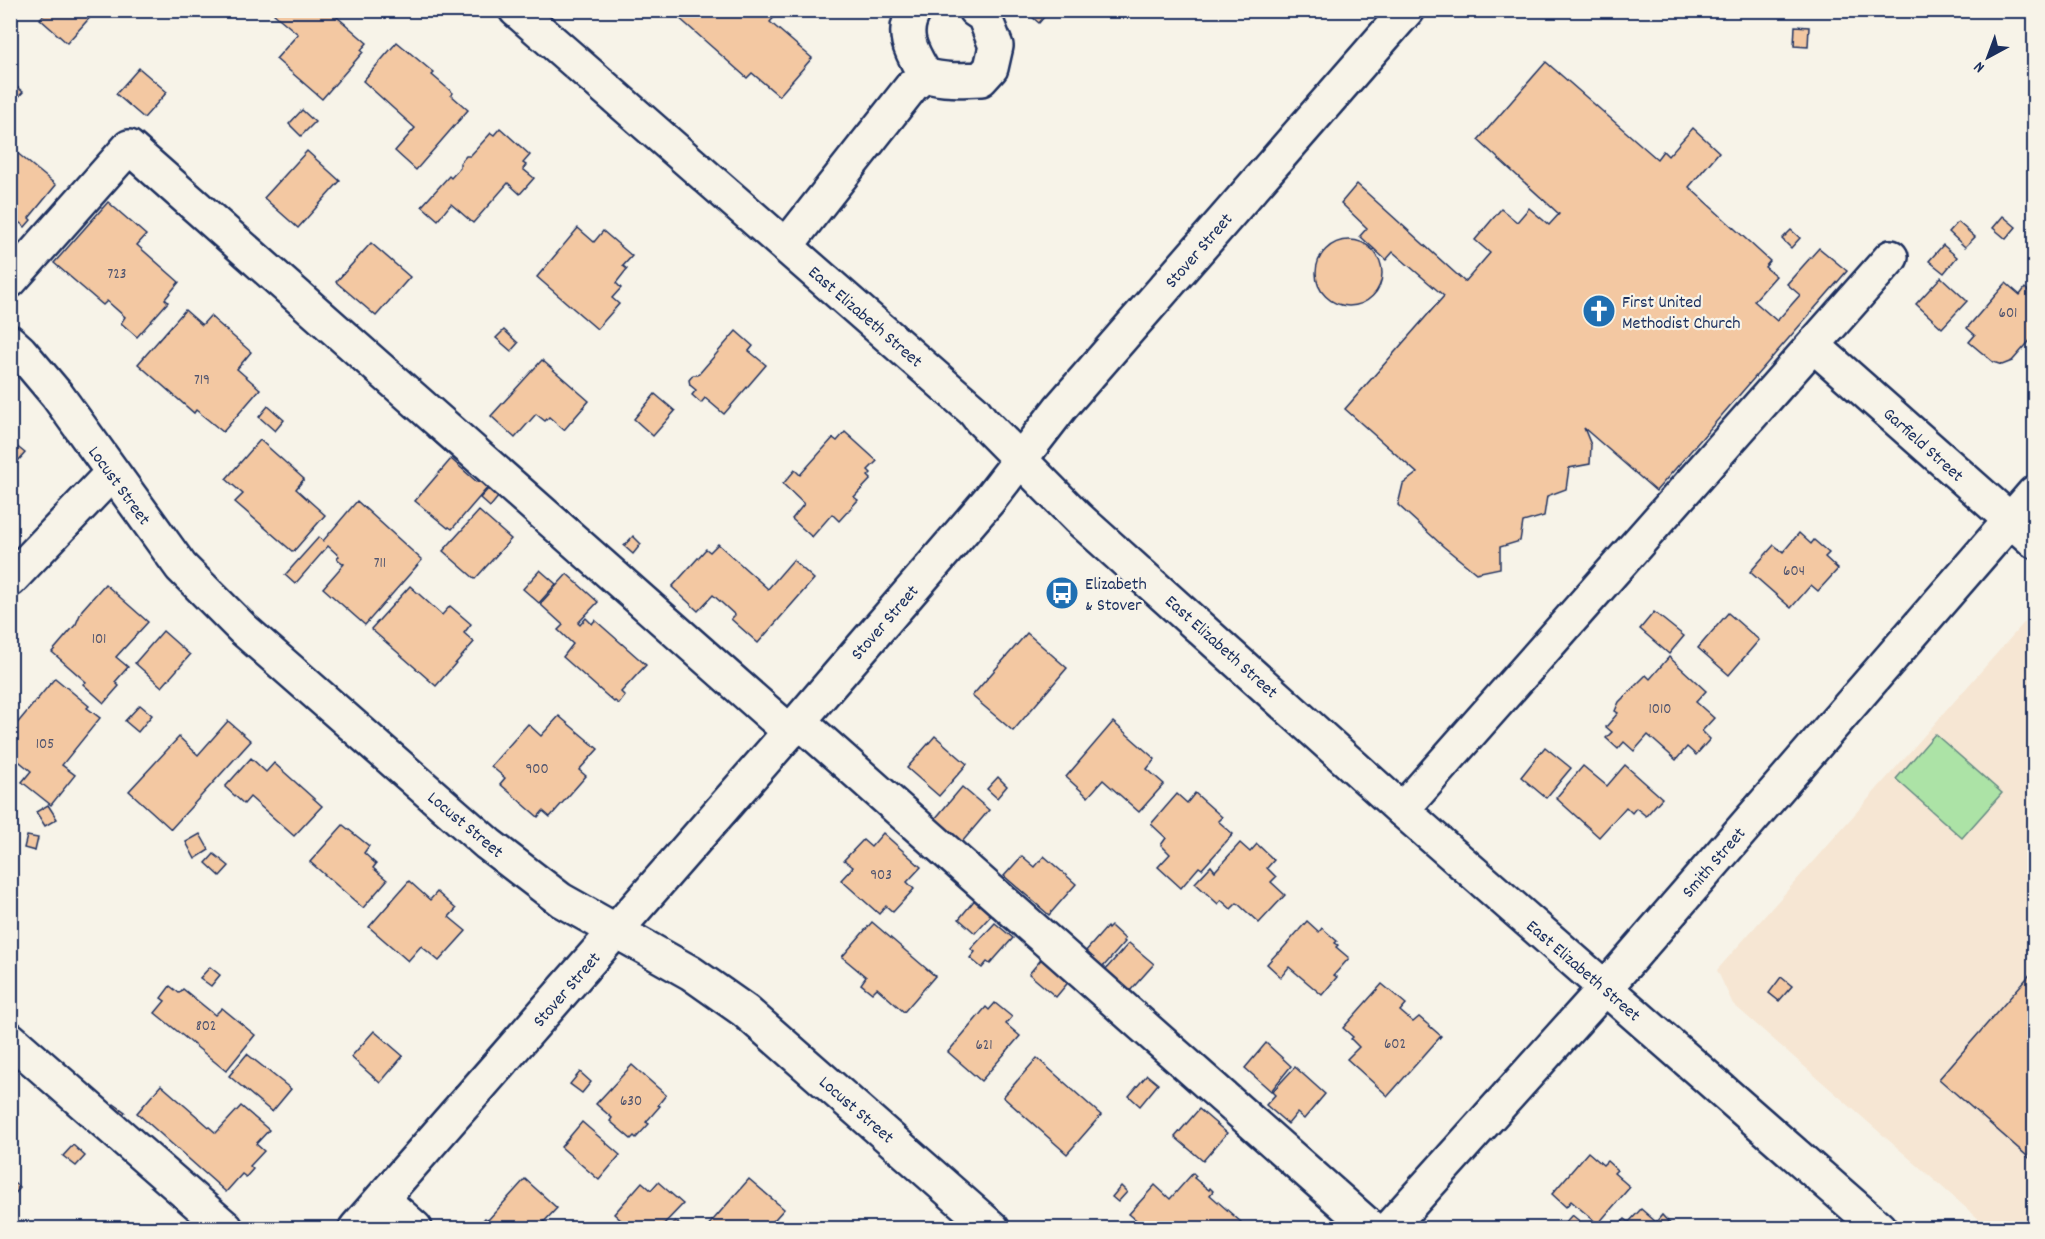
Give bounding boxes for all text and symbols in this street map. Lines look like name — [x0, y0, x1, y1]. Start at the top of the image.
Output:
north arrow — [1958, 27, 2018, 87]
text: N — [1969, 55, 1990, 78]
street label: Stover Street — [1160, 208, 1240, 295]
street label: East Elizabeth Street — [802, 261, 927, 375]
house number: 723 — [108, 264, 126, 286]
place label: First United Methodist Church — [1622, 291, 1741, 337]
church icon: First United Methodist Church — [1581, 293, 1617, 329]
house number: 601 — [1999, 303, 2017, 325]
house number: 719 — [194, 370, 210, 392]
street label: Garfield Street — [1876, 403, 1968, 489]
street label: Locust Street — [81, 442, 155, 531]
house number: 711 — [374, 553, 386, 575]
house number: 604 — [1783, 561, 1805, 583]
place label: Elizabeth & Stover — [1085, 573, 1147, 619]
bus stop icon: Elizabeth & Stover — [1044, 575, 1080, 611]
street label: Stover Street — [846, 580, 926, 667]
street label: East Elizabeth Street — [1158, 590, 1283, 706]
house number: 101 — [92, 629, 106, 651]
house number: 1010 — [1649, 699, 1671, 721]
house number: 105 — [36, 734, 54, 756]
house number: 900 — [525, 759, 549, 781]
street label: Locust Street — [421, 787, 508, 865]
street label: Smith Street — [1677, 823, 1753, 904]
house number: 903 — [870, 865, 892, 887]
street label: East Elizabeth Street — [1520, 915, 1645, 1029]
street label: Stover Street — [528, 947, 608, 1034]
house number: 802 — [196, 1016, 216, 1038]
house number: 602 — [1384, 1034, 1406, 1056]
house number: 621 — [975, 1035, 993, 1057]
street label: Locust Street — [812, 1071, 899, 1151]
house number: 630 — [620, 1091, 642, 1113]

